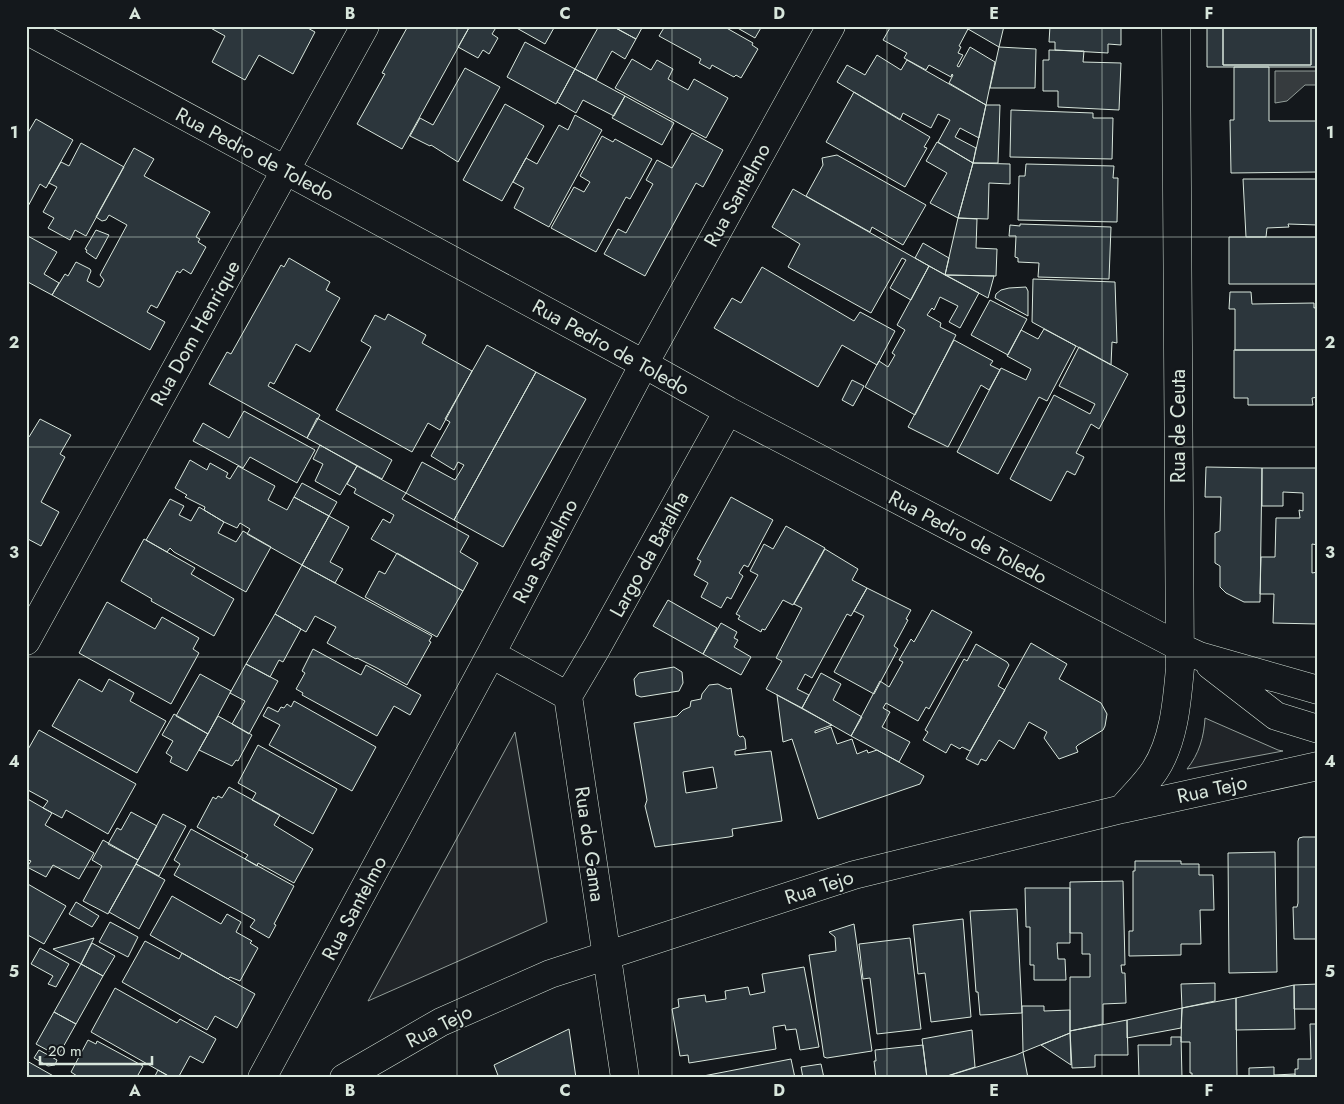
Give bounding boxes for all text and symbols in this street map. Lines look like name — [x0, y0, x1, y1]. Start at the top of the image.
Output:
text: A — [128, 2, 141, 25]
text: B — [345, 2, 355, 25]
text: C — [559, 2, 571, 25]
text: D — [773, 2, 785, 25]
text: E — [989, 2, 999, 25]
text: F — [1205, 2, 1213, 25]
street label: Rua Pedro de Toledo — [170, 100, 339, 209]
text: 1 — [10, 121, 18, 144]
text: 1 — [1326, 121, 1334, 144]
street label: Rua Santelmo — [697, 138, 778, 252]
street label: Rua Dom Henrique — [143, 255, 248, 411]
street label: Rua Pedro de Toledo — [527, 292, 695, 403]
text: 2 — [9, 331, 19, 354]
text: 2 — [1325, 331, 1335, 354]
street label: Rua de Ceuta — [1164, 369, 1193, 483]
street label: Rua Pedro de Toledo — [883, 483, 1052, 592]
street label: Largo da Batalha — [603, 486, 696, 623]
street label: Rua Santelmo — [506, 494, 585, 609]
text: 3 — [9, 541, 19, 564]
text: 3 — [1325, 541, 1335, 564]
text: 4 — [8, 750, 20, 773]
text: 4 — [1324, 750, 1336, 773]
street label: Rua Tejo — [1174, 768, 1250, 811]
street label: Rua do Gama — [567, 785, 612, 904]
street label: Rua Santelmo — [315, 851, 394, 966]
street label: Rua Tejo — [781, 863, 857, 912]
text: 5 — [9, 960, 19, 983]
text: 5 — [1325, 960, 1335, 983]
street label: Rua Tejo — [401, 997, 477, 1055]
scale bar — [40, 1034, 152, 1066]
text: 20 m — [48, 1040, 82, 1062]
text: A — [128, 1079, 141, 1102]
text: B — [345, 1079, 355, 1102]
text: C — [559, 1079, 571, 1102]
text: D — [773, 1079, 785, 1102]
text: E — [989, 1079, 999, 1102]
text: F — [1205, 1079, 1213, 1102]

